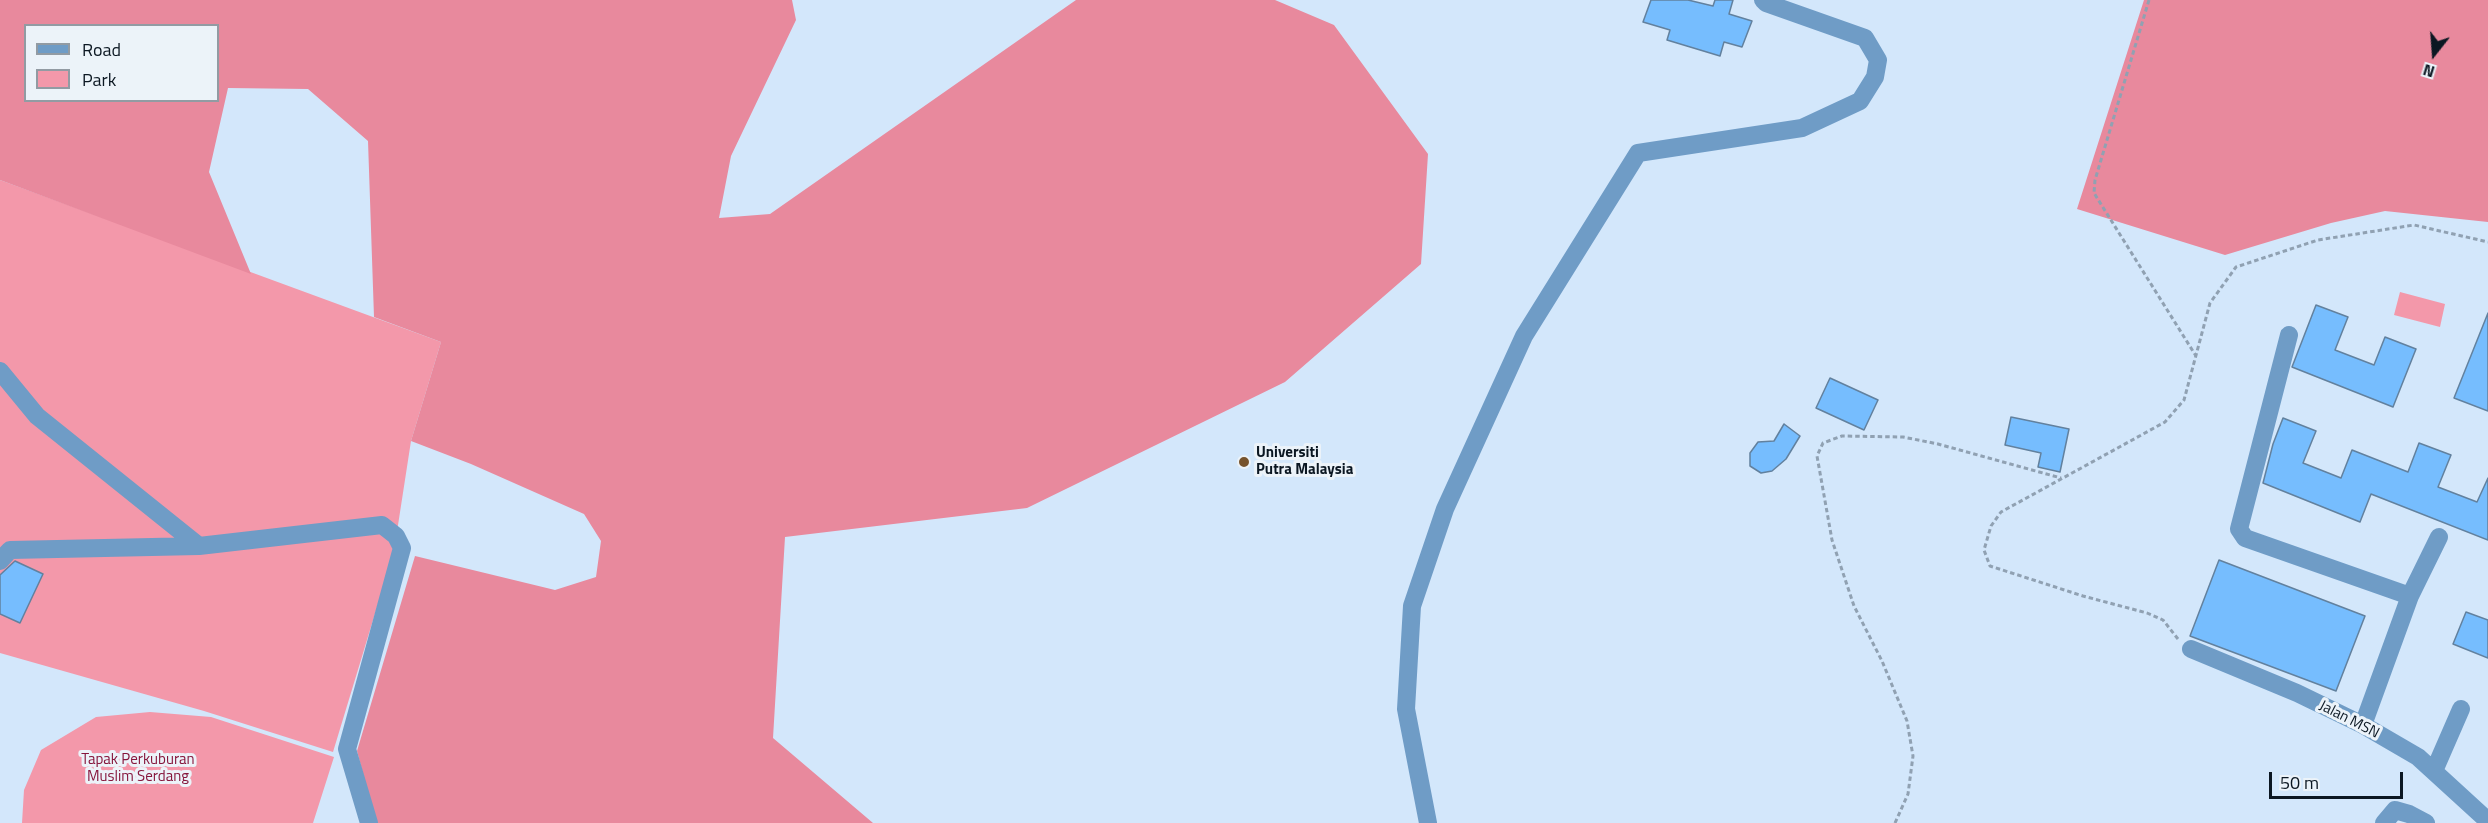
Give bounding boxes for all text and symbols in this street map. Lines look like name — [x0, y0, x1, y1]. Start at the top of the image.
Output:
legend — [24, 24, 219, 102]
north arrow — [2404, 24, 2464, 84]
text: Road — [82, 36, 121, 63]
text: N — [2420, 58, 2438, 84]
text: Park — [82, 66, 116, 93]
place label: Universiti Putra Malaysia — [1256, 444, 1353, 479]
marker: Universiti Putra Malaysia — [1237, 455, 1251, 469]
street label: Jalan MSN — [2316, 697, 2382, 743]
park label: Tapak Perkuburan Muslim Serdang — [81, 751, 195, 786]
scale bar — [2272, 760, 2406, 798]
text: 50 m — [2280, 769, 2319, 796]

